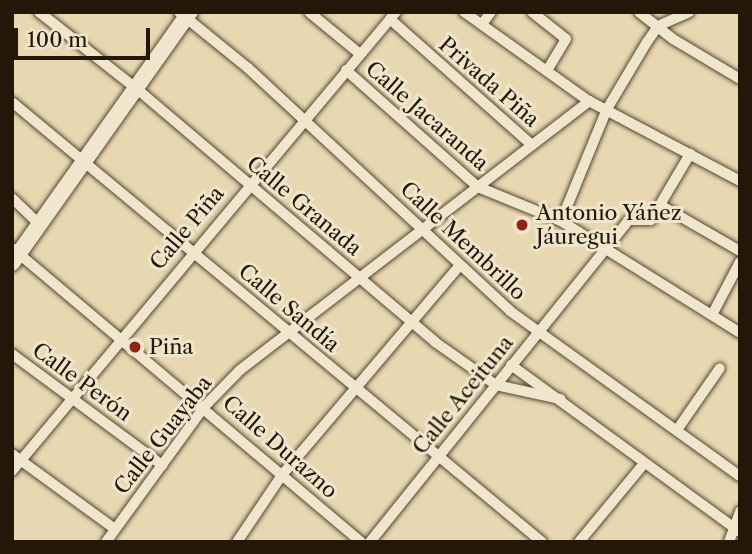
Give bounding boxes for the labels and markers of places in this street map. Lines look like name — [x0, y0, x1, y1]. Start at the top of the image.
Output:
place label: Antonio Yáñez Jáuregui — [536, 200, 682, 250]
marker: Antonio Yáñez Jáuregui — [514, 217, 530, 233]
place label: Piña — [149, 334, 193, 360]
marker: Piña — [127, 339, 143, 355]

